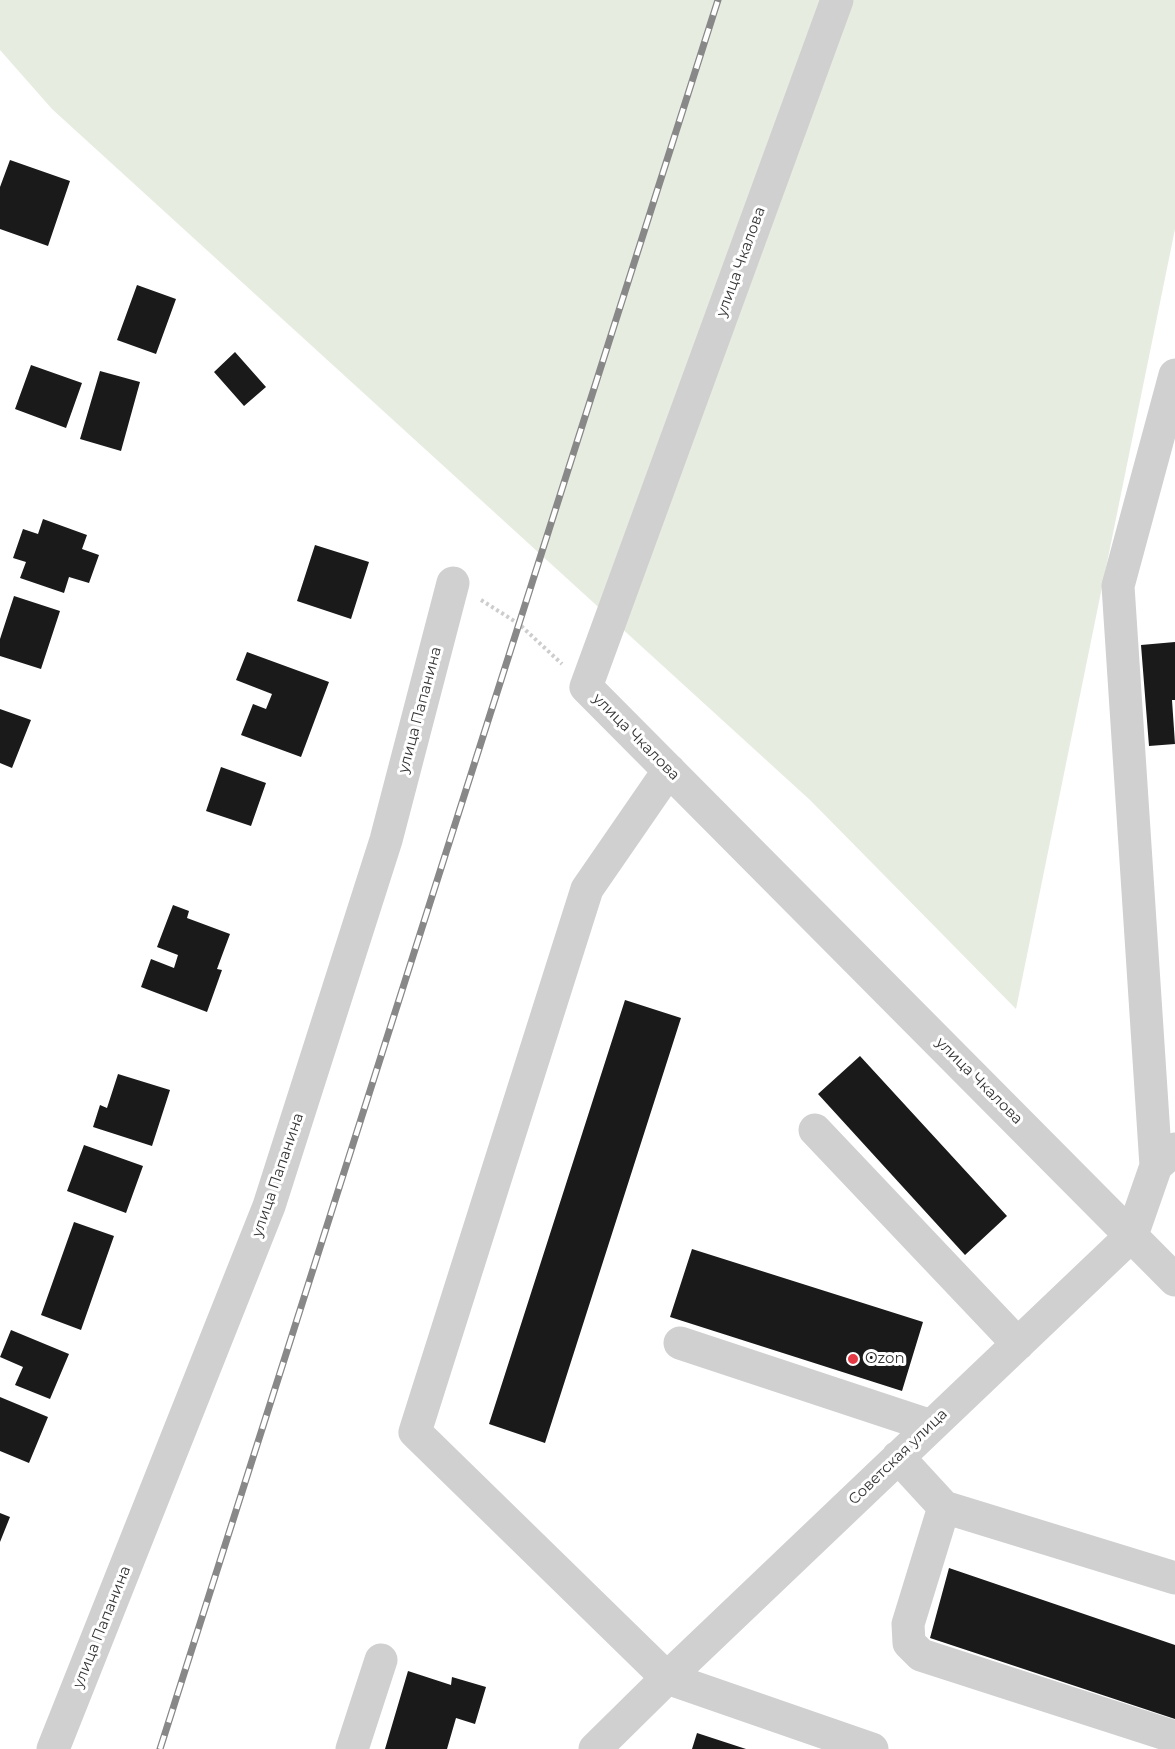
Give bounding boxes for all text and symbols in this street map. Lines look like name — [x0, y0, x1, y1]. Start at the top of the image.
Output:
street label: улица Чкалова — [713, 205, 769, 319]
street label: улица Папанина — [394, 645, 446, 775]
street label: улица Чкалова — [589, 690, 683, 784]
street label: улица Чкалова — [932, 1034, 1026, 1128]
street label: улица Папанина — [248, 1111, 308, 1239]
place label: Ozon — [865, 1350, 905, 1368]
marker: Ozon — [846, 1352, 860, 1366]
street label: Советская улица — [845, 1405, 951, 1509]
street label: улица Папанина — [69, 1563, 135, 1691]

